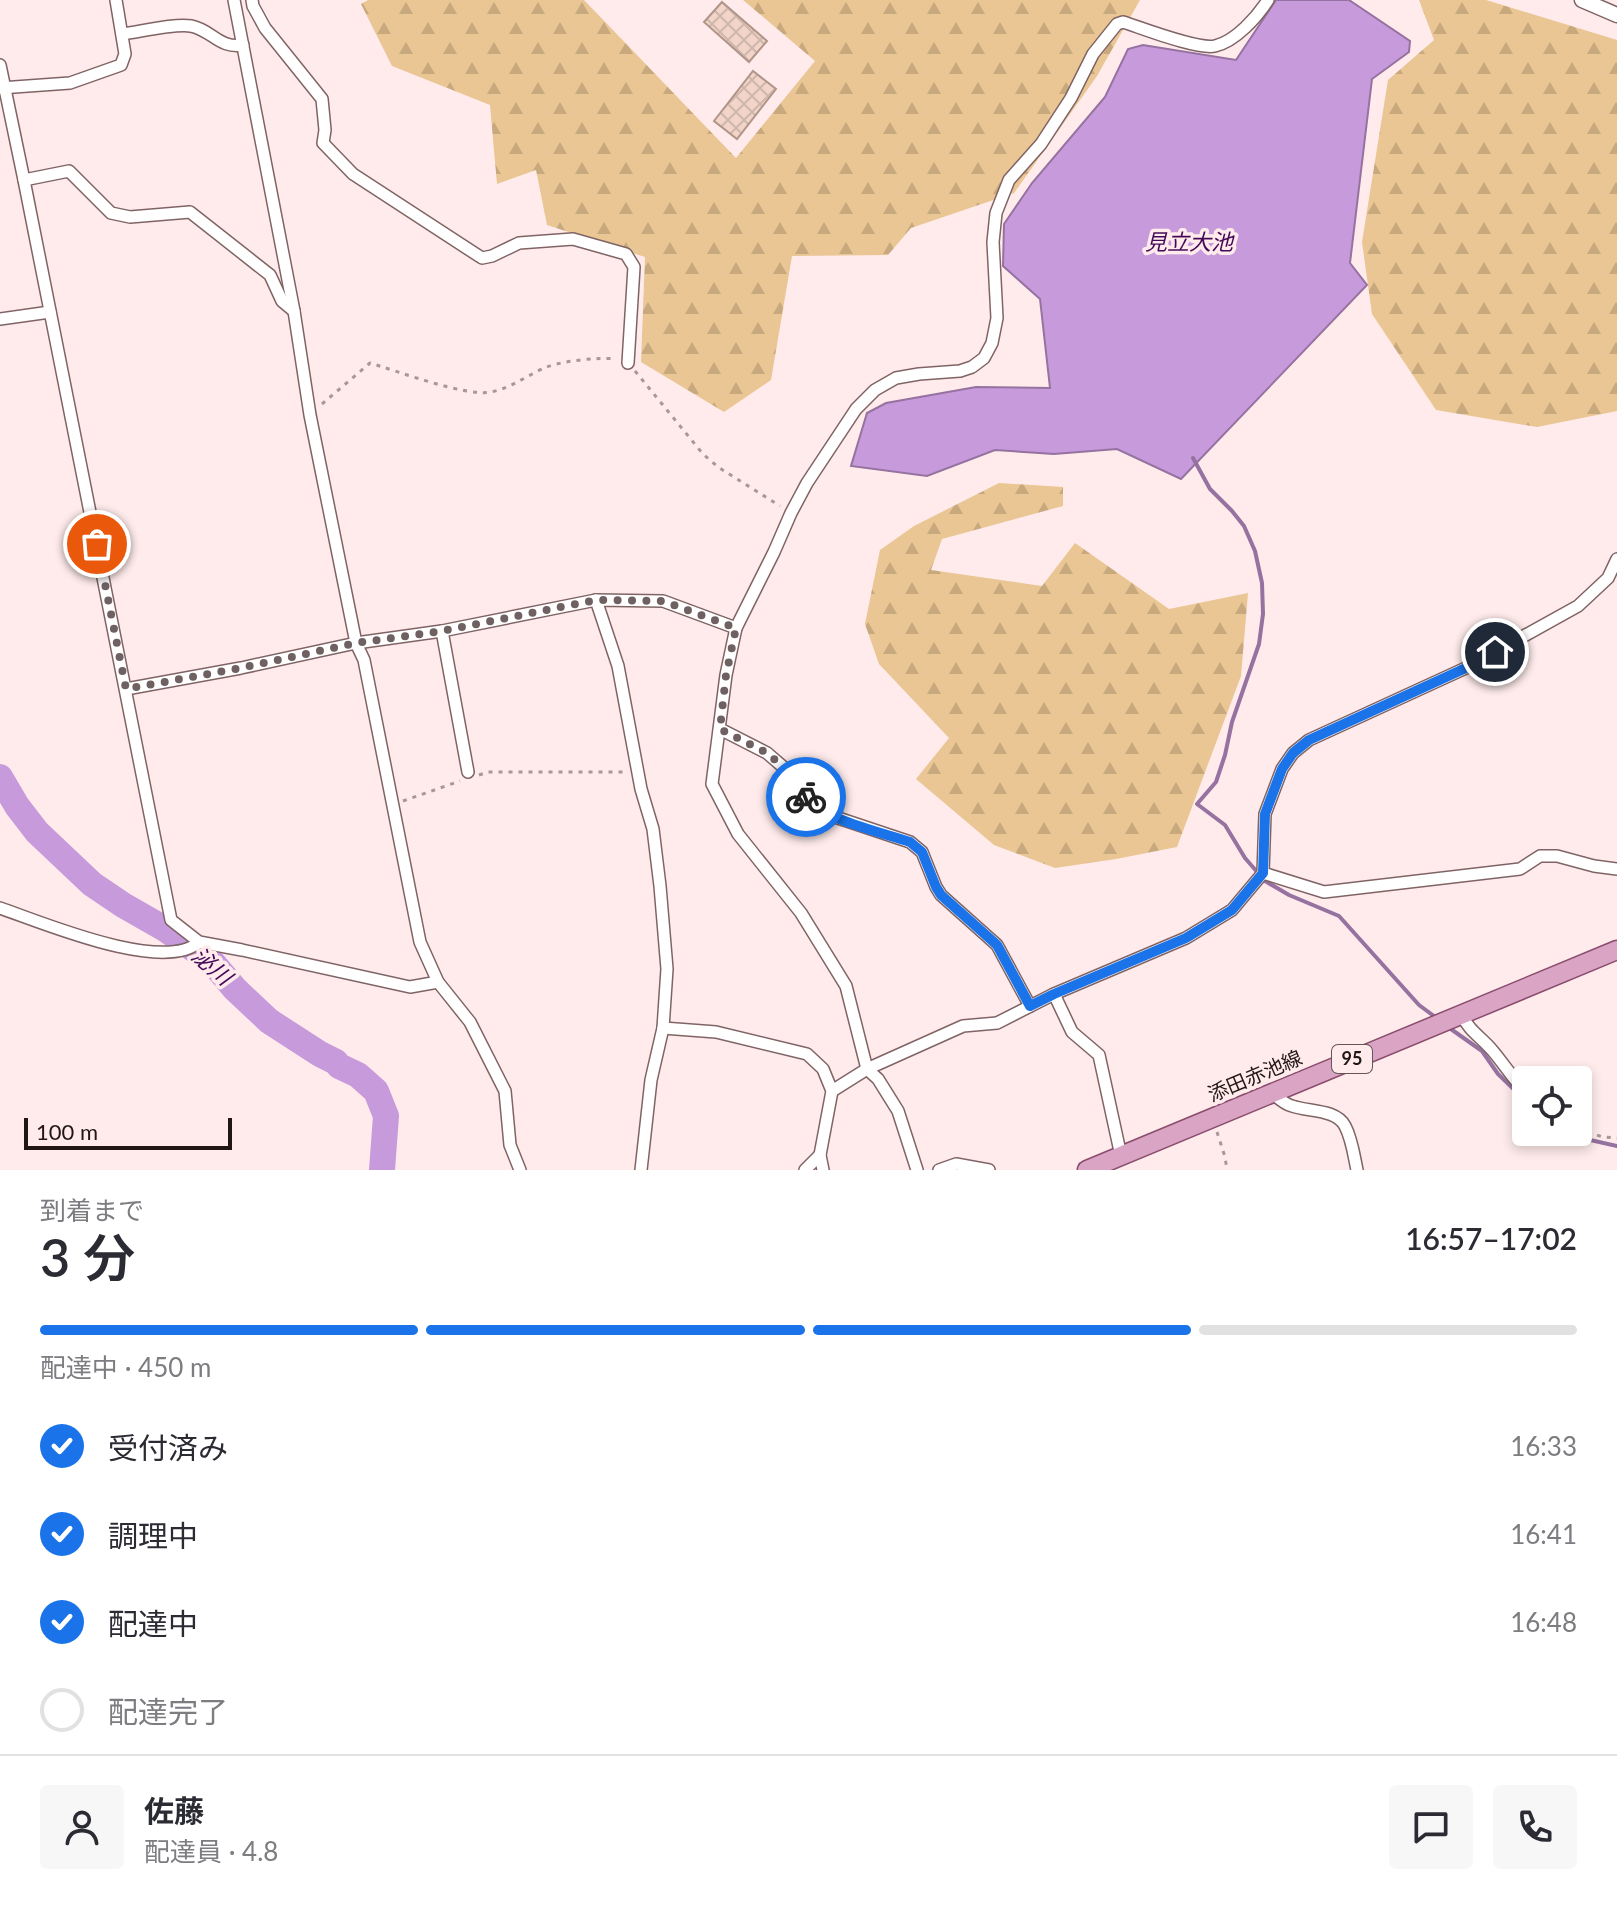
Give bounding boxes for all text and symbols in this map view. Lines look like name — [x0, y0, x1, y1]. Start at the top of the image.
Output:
water label: 見立大池 — [1145, 228, 1235, 255]
pin — [63, 510, 131, 578]
icon: bag — [75, 522, 119, 566]
pin — [1461, 618, 1529, 686]
icon: home — [1473, 630, 1517, 674]
courier — [766, 757, 846, 837]
icon: bike — [784, 775, 828, 819]
water label: 泌川 — [187, 941, 239, 991]
street label: 添田赤池線 — [1204, 1044, 1305, 1106]
road number: 95 — [1332, 1045, 1372, 1073]
map controls — [1512, 1066, 1592, 1146]
button: locate — [1512, 1066, 1592, 1146]
scale bar — [24, 1114, 232, 1150]
text: 100 m — [36, 1118, 98, 1145]
text: 到着まで — [40, 1194, 144, 1226]
text: 16:57–17:02 — [1405, 1220, 1577, 1256]
text: 3 分 — [40, 1226, 135, 1288]
text: 配達中 · 450 m — [40, 1351, 211, 1383]
icon: check — [40, 1424, 84, 1468]
text: 受付済み — [108, 1429, 228, 1465]
text: 16:33 — [1510, 1430, 1577, 1462]
icon: check — [40, 1512, 84, 1556]
text: 調理中 — [108, 1517, 198, 1553]
text: 16:41 — [1510, 1518, 1577, 1550]
icon: check — [40, 1600, 84, 1644]
text: 配達中 — [108, 1605, 198, 1641]
text: 16:48 — [1510, 1606, 1577, 1638]
text: 配達完了 — [108, 1693, 228, 1729]
button: person — [40, 1785, 124, 1869]
button: chat — [1389, 1785, 1473, 1869]
button: phone — [1493, 1785, 1577, 1869]
text: 佐藤 — [144, 1792, 204, 1828]
text: 配達員 · 4.8 — [144, 1835, 278, 1867]

